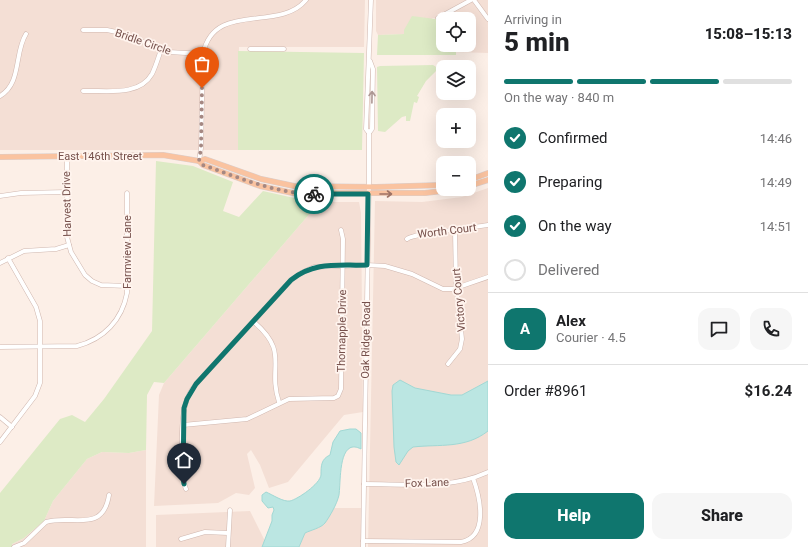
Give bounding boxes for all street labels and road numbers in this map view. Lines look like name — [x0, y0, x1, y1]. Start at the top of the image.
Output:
street label: Bridle Circle — [113, 26, 173, 58]
street label: East 146th Street — [58, 150, 142, 163]
street label: Harvest Drive — [60, 171, 74, 237]
street label: Farmview Lane — [121, 215, 134, 289]
street label: Worth Court — [417, 221, 478, 241]
street label: Victory Court — [450, 267, 468, 332]
street label: Thornapple Drive — [335, 289, 349, 373]
street label: Oak Ridge Road — [359, 301, 373, 379]
street label: Fox Lane — [405, 476, 449, 490]

